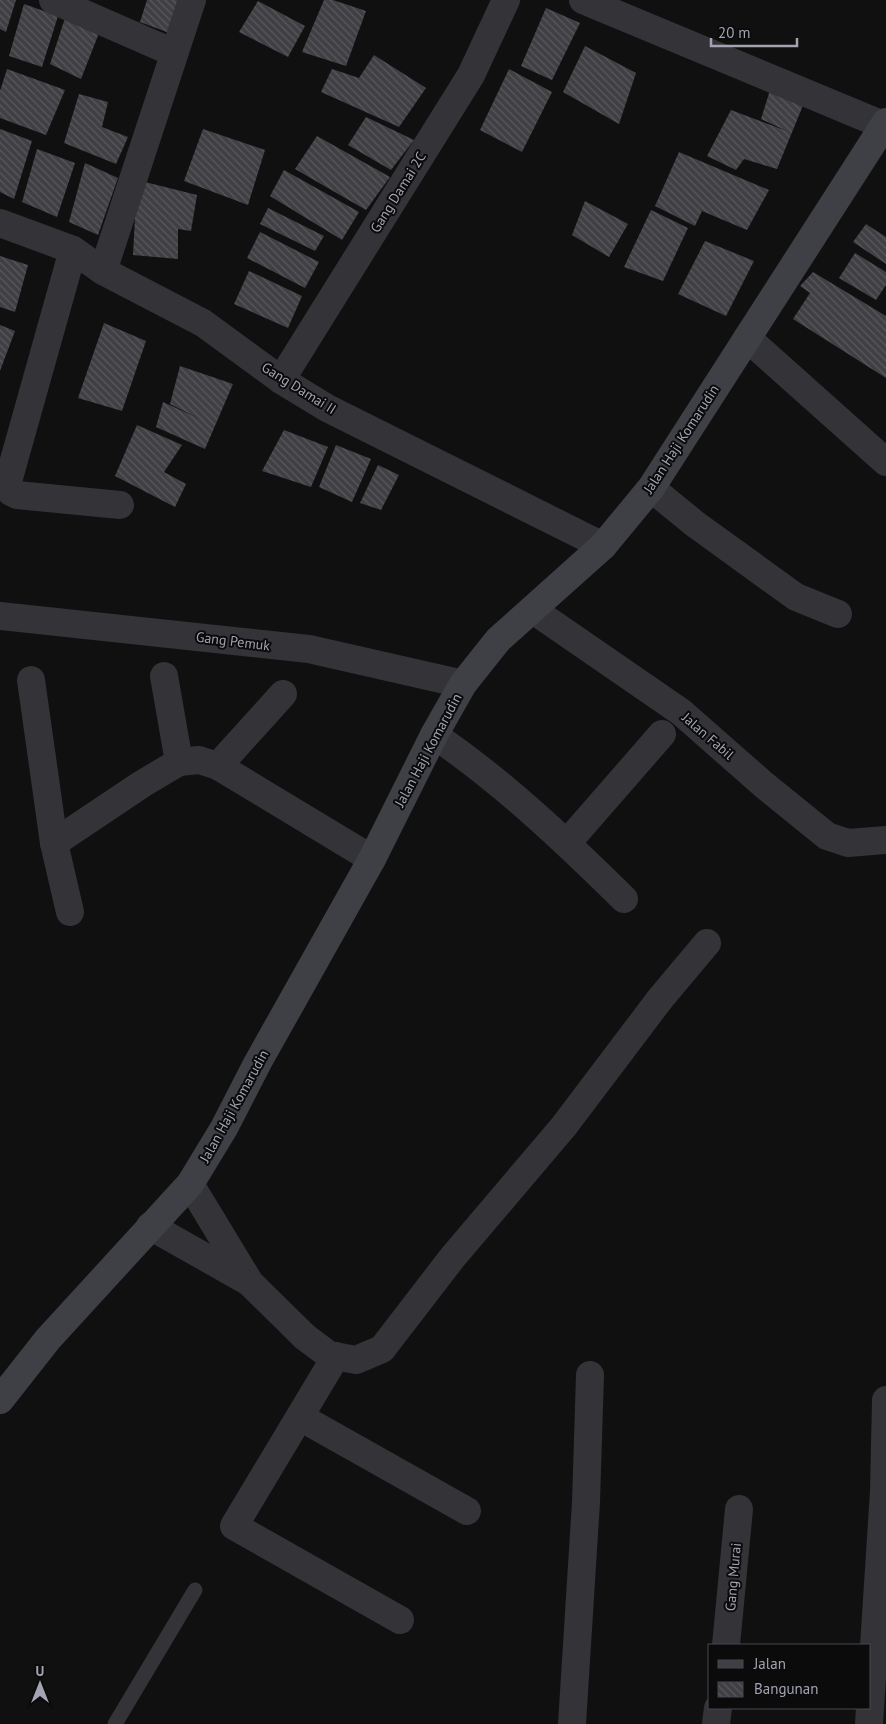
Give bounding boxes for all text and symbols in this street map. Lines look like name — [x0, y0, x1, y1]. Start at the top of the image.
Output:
scale bar — [711, 15, 797, 47]
text: 20 m — [718, 23, 751, 42]
street label: Gang Damai 2C — [366, 148, 430, 236]
street label: Gang Damai II — [258, 358, 340, 418]
street label: Jalan Haji Komarudin — [639, 381, 723, 498]
street label: Gang Pemuk — [195, 628, 271, 655]
street label: Jalan Haji Komarudin — [390, 690, 466, 811]
street label: Jalan Fabil — [678, 708, 738, 763]
street label: Jalan Haji Komarudin — [195, 1047, 272, 1166]
street label: Gang Murai — [721, 1542, 745, 1612]
legend — [708, 1644, 871, 1709]
text: Jalan — [753, 1654, 786, 1673]
north arrow — [15, 1659, 65, 1709]
text: U — [36, 1662, 44, 1680]
text: Bangunan — [754, 1679, 818, 1698]

